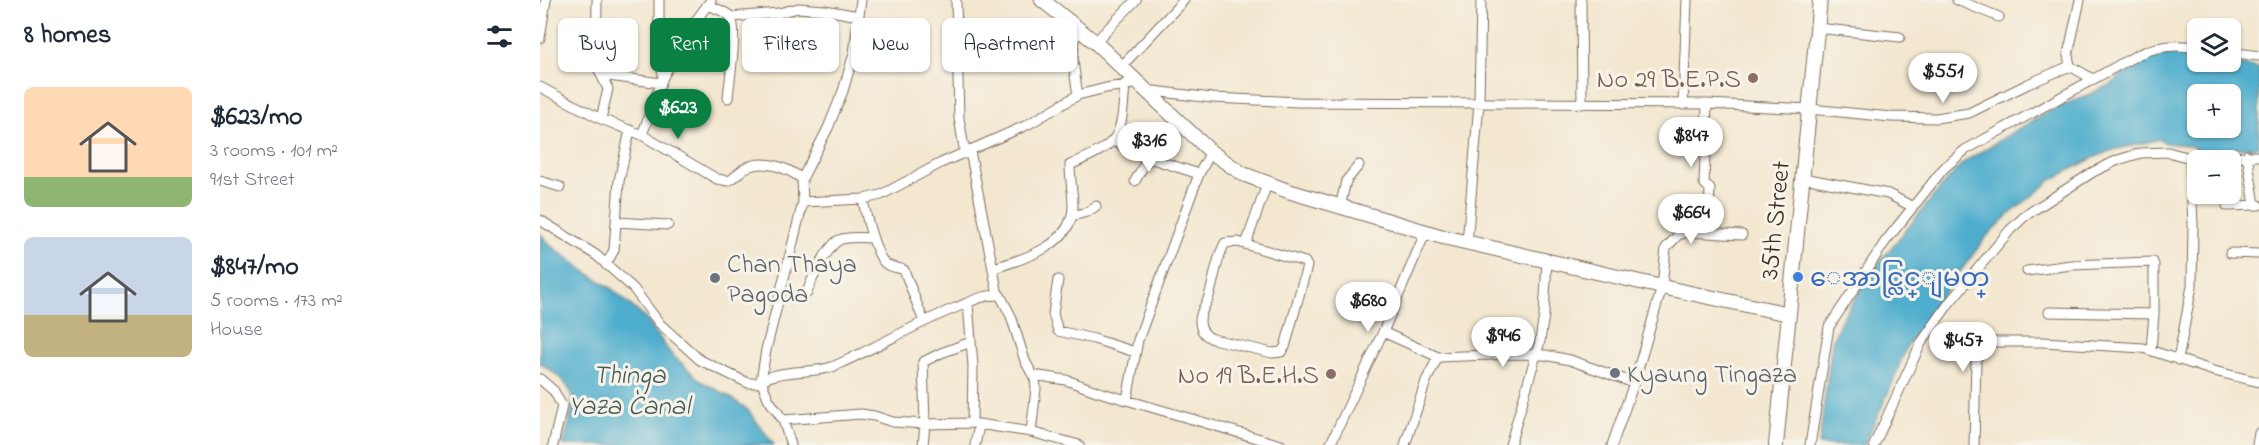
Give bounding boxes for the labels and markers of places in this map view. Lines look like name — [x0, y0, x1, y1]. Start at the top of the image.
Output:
pin: $551 — [1907, 53, 1979, 104]
place label: No 29 B.E.P.S — [1597, 62, 1741, 100]
marker: No 29 B.E.P.S — [1746, 71, 1760, 85]
pin: $623 — [642, 89, 714, 140]
pin: $847 — [1655, 117, 1727, 168]
pin: $316 — [1113, 122, 1185, 173]
pin: $664 — [1655, 194, 1727, 245]
place label: Chan Thaya Pagoda — [727, 247, 857, 315]
place label: ေအာင္လြင္ျမတ္ — [1810, 260, 1990, 299]
marker: ေအာင္လြင္ျမတ္ — [1791, 270, 1805, 284]
marker: Chan Thaya Pagoda — [708, 271, 722, 285]
pin: $680 — [1332, 282, 1404, 333]
pin: $946 — [1467, 317, 1539, 368]
pin: $457 — [1927, 322, 1999, 373]
place label: Kyaung Tingaza — [1627, 357, 1797, 395]
place label: No 19 B.E.H.S — [1178, 358, 1319, 396]
marker: Kyaung Tingaza — [1608, 366, 1622, 380]
marker: No 19 B.E.H.S — [1324, 367, 1338, 381]

